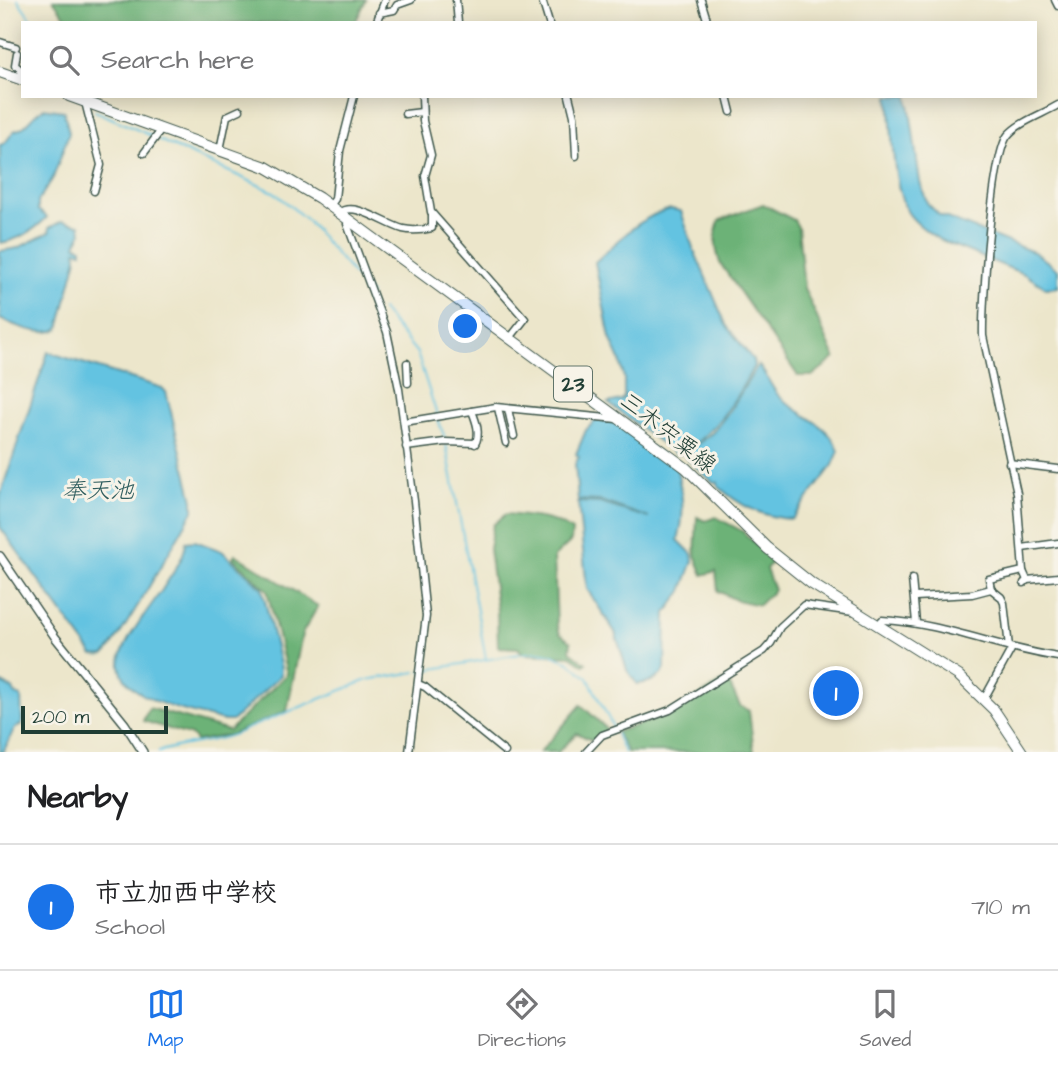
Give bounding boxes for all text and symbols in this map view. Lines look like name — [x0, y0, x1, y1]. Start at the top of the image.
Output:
search box — [21, 21, 1037, 98]
icon: search — [45, 41, 83, 79]
text: Search here — [101, 42, 254, 78]
your location — [448, 309, 482, 343]
road number: 23 — [554, 366, 592, 402]
street label: 三木宍粟線 — [613, 385, 723, 481]
water label: 奉天池 — [62, 474, 135, 508]
pin: 1 — [813, 667, 859, 719]
scale bar — [21, 703, 168, 735]
text: 200 m — [32, 704, 89, 731]
text: Nearby — [28, 777, 128, 819]
text: 市立加西中学校 — [95, 875, 277, 911]
text: 1 — [50, 891, 52, 923]
text: 710 m — [971, 891, 1030, 923]
text: School — [95, 911, 165, 943]
tab: Map — [147, 985, 185, 1054]
tab: Directions — [478, 985, 566, 1054]
tab: Saved — [860, 985, 911, 1054]

